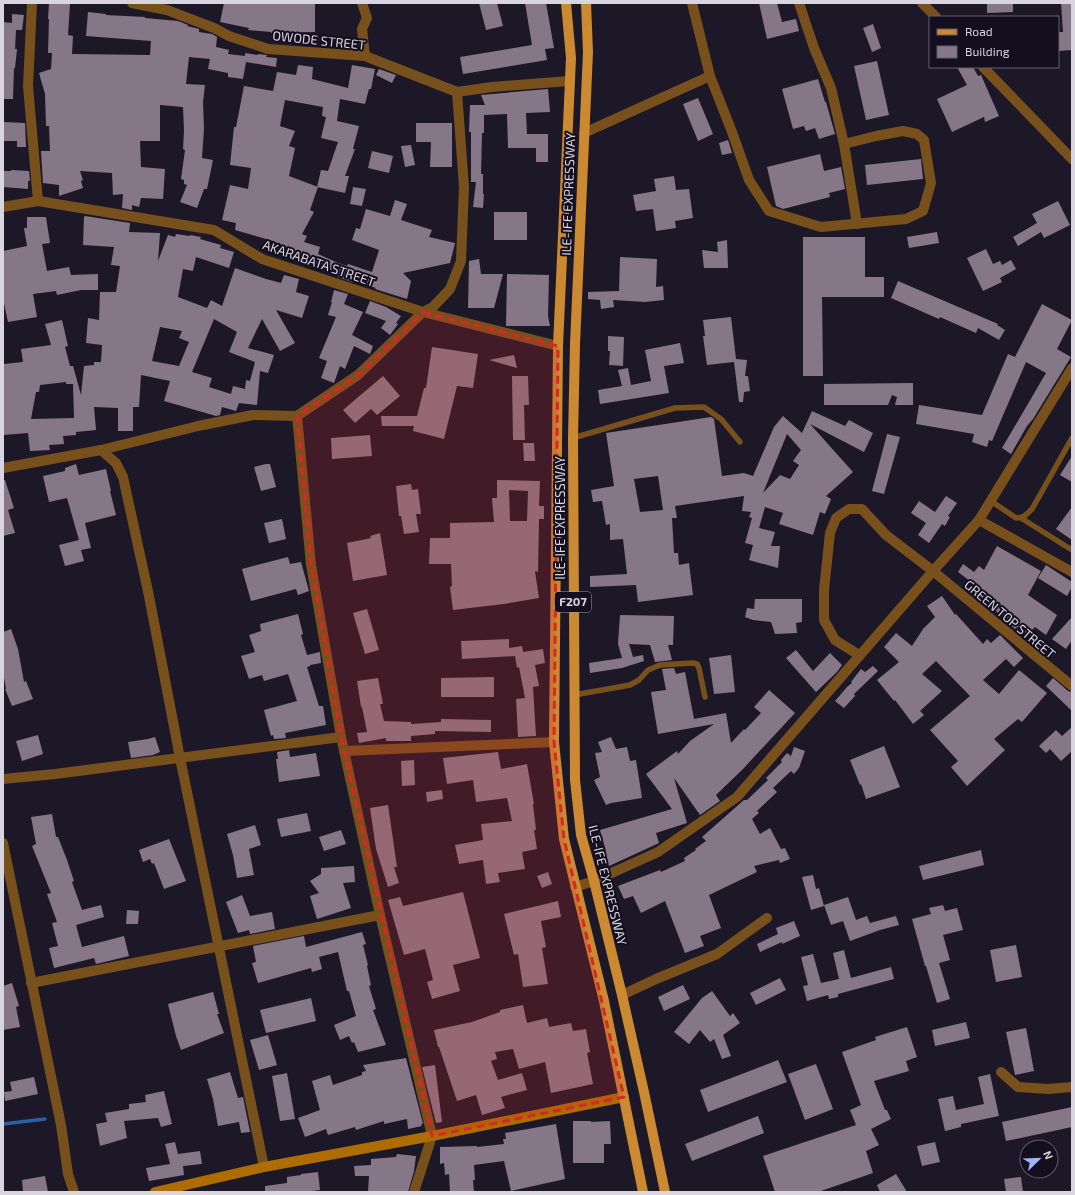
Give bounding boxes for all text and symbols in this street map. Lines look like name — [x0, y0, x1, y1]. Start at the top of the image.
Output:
legend — [929, 16, 1059, 68]
text: Road — [965, 24, 993, 38]
street label: OWODE STREET — [272, 27, 367, 53]
text: Building — [965, 44, 1010, 58]
street label: ILE-IFE EXPRESSWAY — [558, 131, 578, 256]
street label: AKARABATA STREET — [261, 236, 378, 290]
street label: ILE-IFE EXPRESSWAY — [552, 456, 568, 580]
street label: GREEN TOP STREET — [961, 576, 1059, 662]
road number: F207 — [555, 592, 591, 612]
street label: ILE-IFE EXPRESSWAY — [585, 823, 631, 947]
north arrow — [1019, 1139, 1059, 1179]
text: N — [1041, 1149, 1056, 1161]

